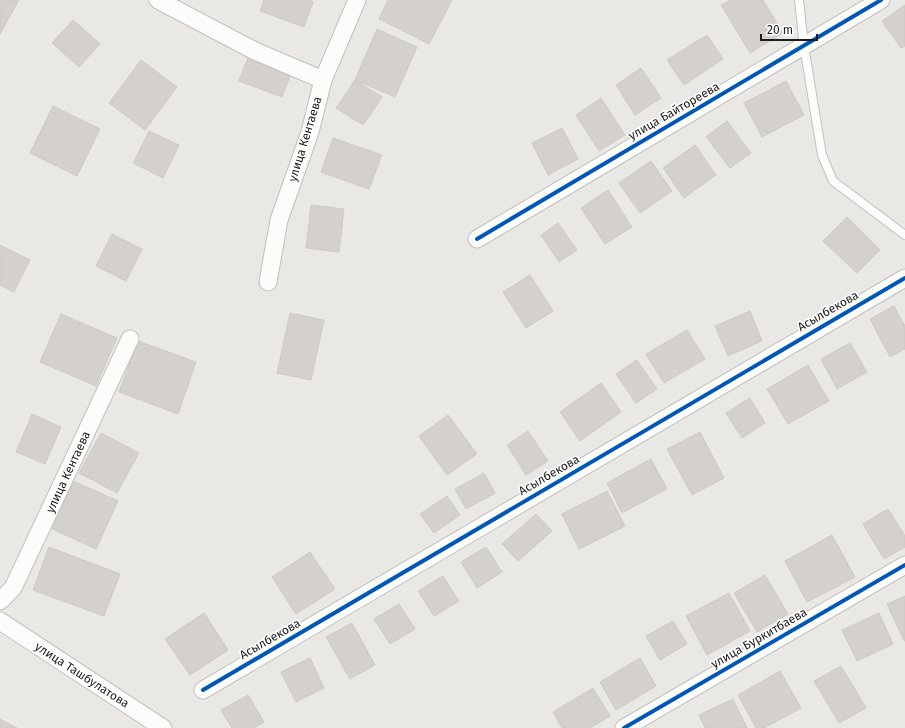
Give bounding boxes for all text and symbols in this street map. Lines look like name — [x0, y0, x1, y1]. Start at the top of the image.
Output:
scale bar — [761, 16, 817, 42]
text: 20 m — [767, 23, 793, 37]
street label: улица Байтореева — [626, 79, 722, 143]
street label: улица Кентаева — [285, 95, 325, 183]
street label: Асылбекова — [795, 288, 861, 334]
street label: улица Кентаева — [43, 429, 93, 515]
street label: Асылбекова — [516, 452, 582, 498]
street label: улица Буркитбаева — [709, 605, 809, 671]
street label: Асылбекова — [237, 616, 303, 662]
street label: улица Ташбулатова — [32, 639, 132, 711]

